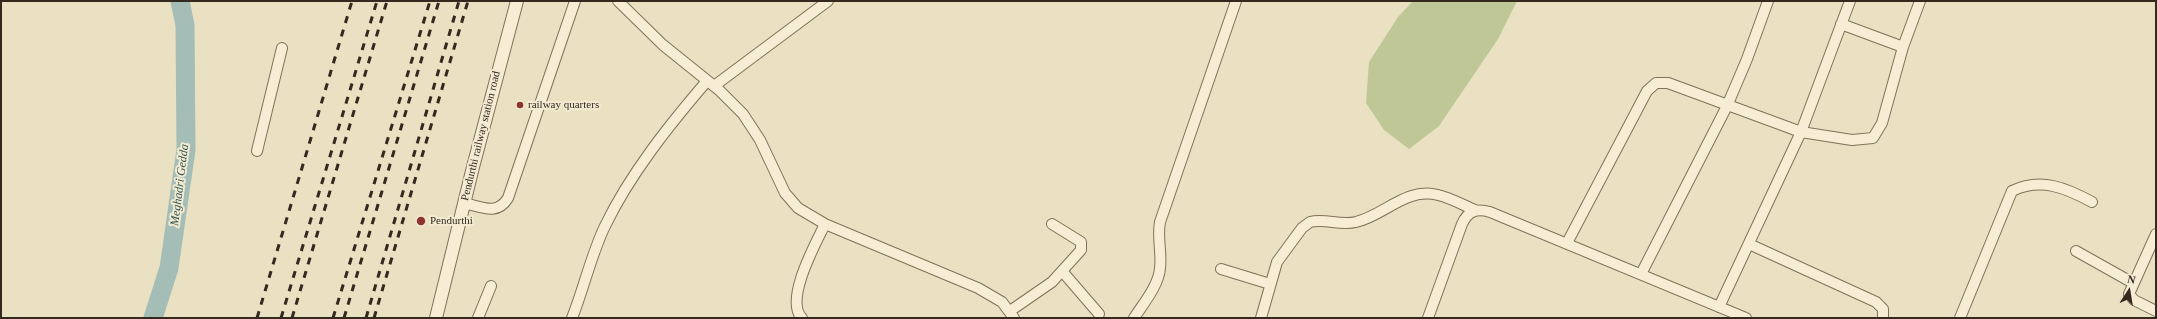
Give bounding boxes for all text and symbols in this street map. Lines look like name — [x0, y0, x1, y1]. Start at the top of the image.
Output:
street label: Pendurthi railway station road — [459, 70, 503, 202]
place label: railway quarters — [528, 98, 599, 112]
marker: railway quarters — [515, 100, 525, 110]
water label: Meghadri Gedda — [168, 143, 192, 227]
place label: Pendurthi — [430, 214, 473, 228]
marker: Pendurthi — [415, 215, 427, 227]
north arrow — [2109, 271, 2149, 311]
text: N — [2126, 273, 2137, 286]

